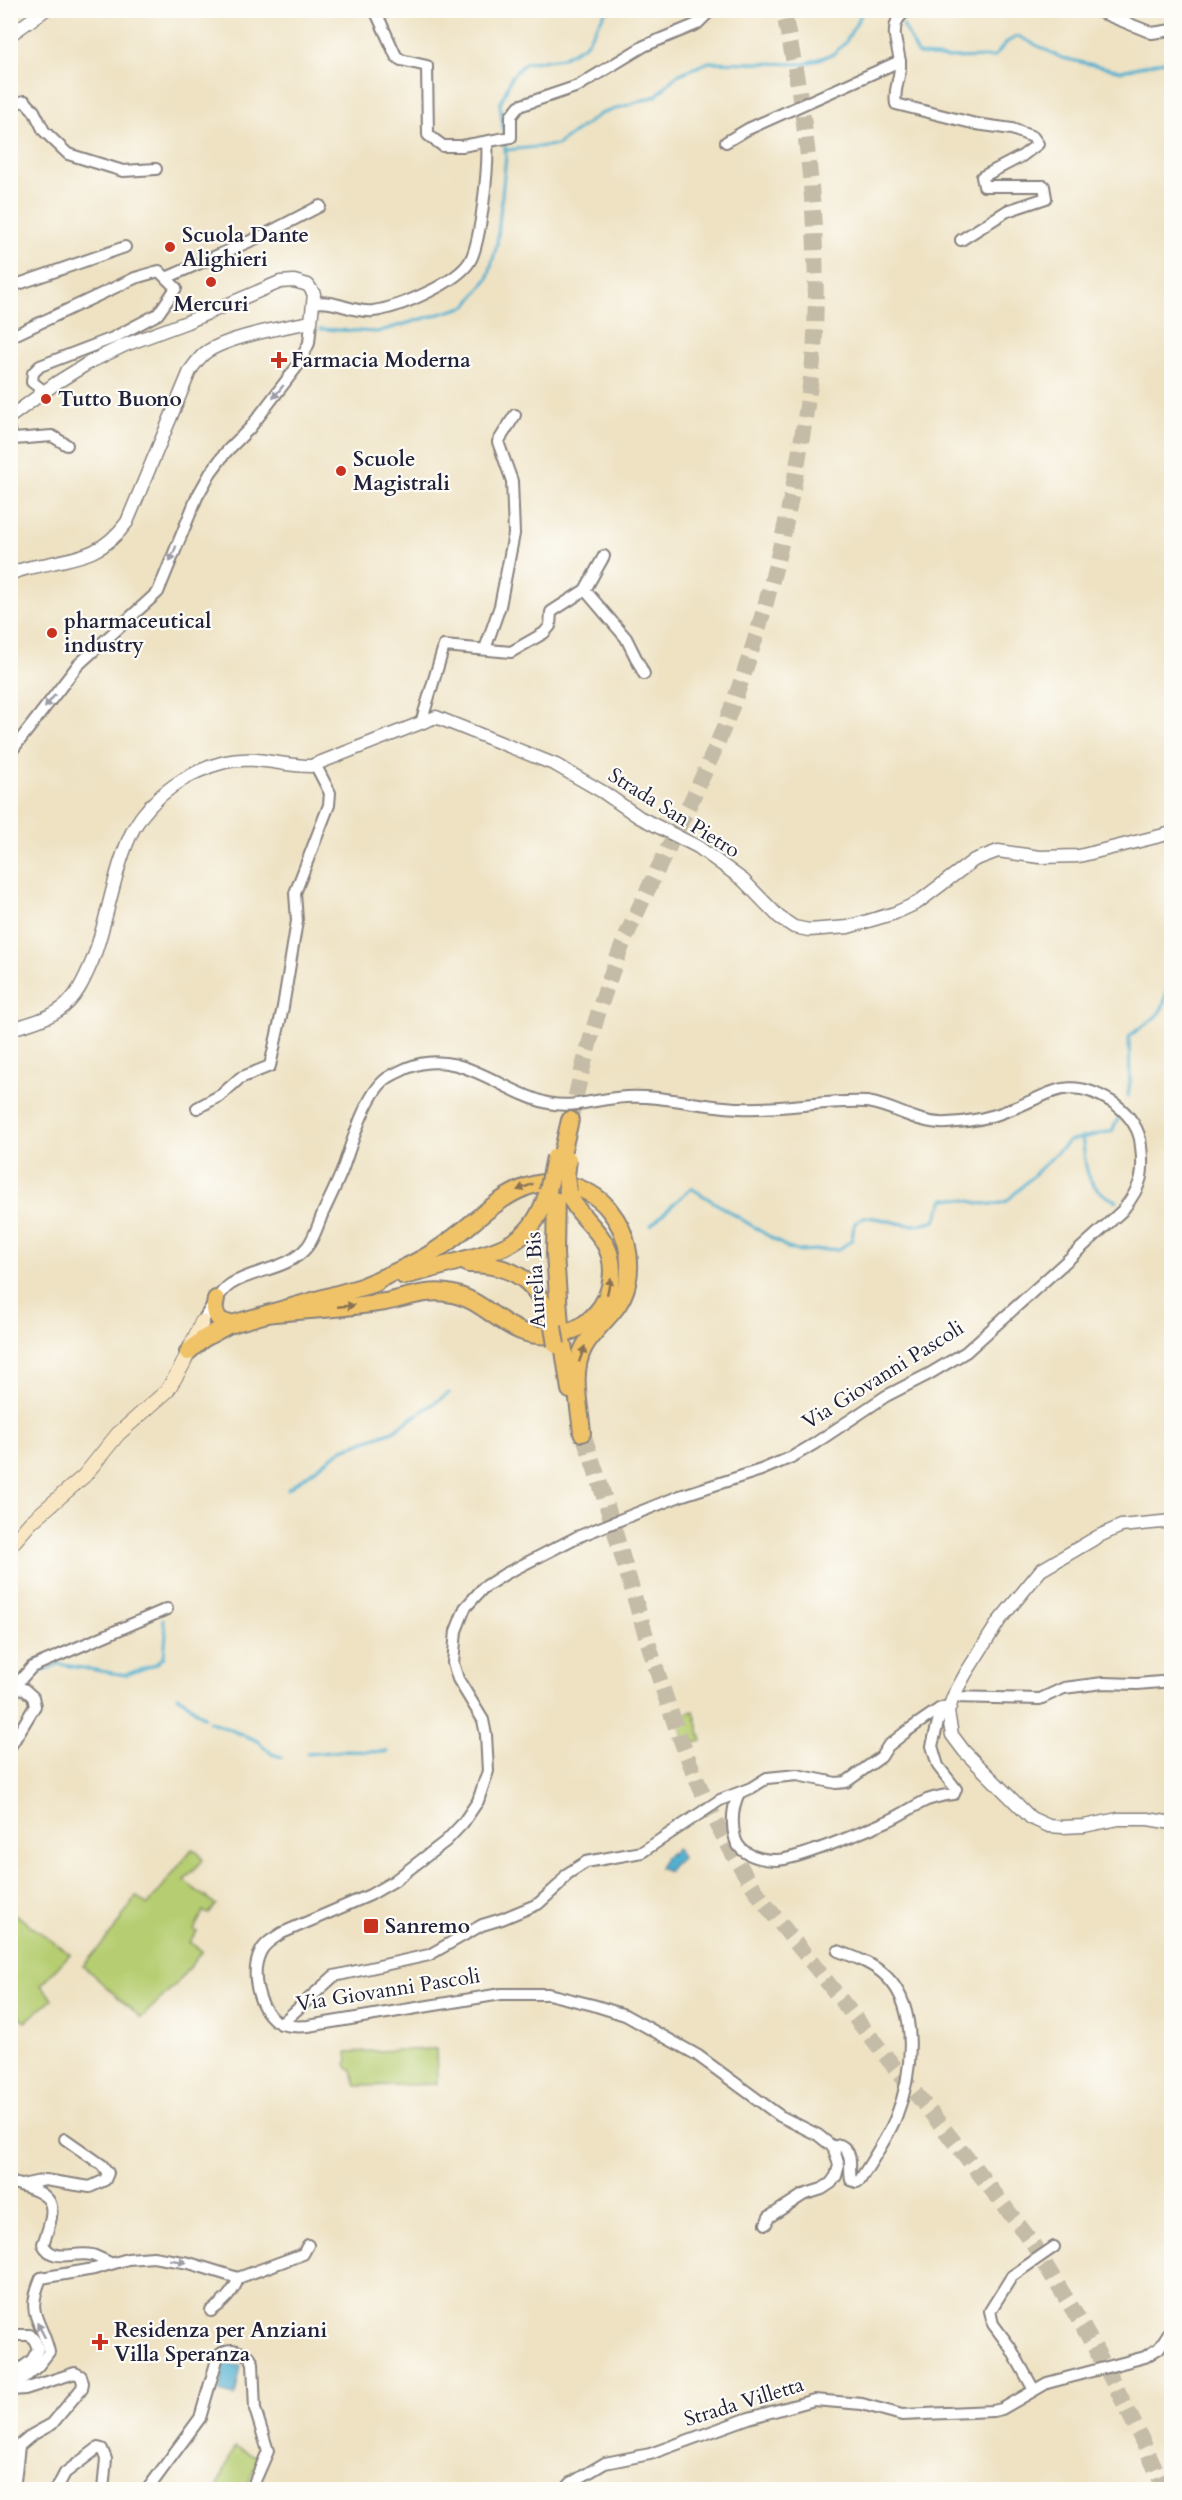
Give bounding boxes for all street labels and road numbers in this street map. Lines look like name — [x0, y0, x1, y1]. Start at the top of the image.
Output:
street label: Strada San Pietro — [603, 761, 745, 865]
street label: Aurelia Bis — [519, 1231, 553, 1329]
street label: Via Giovanni Pascoli — [797, 1313, 970, 1437]
street label: Via Giovanni Pascoli — [294, 1961, 482, 2019]
street label: Strada Villetta — [681, 2370, 807, 2434]

